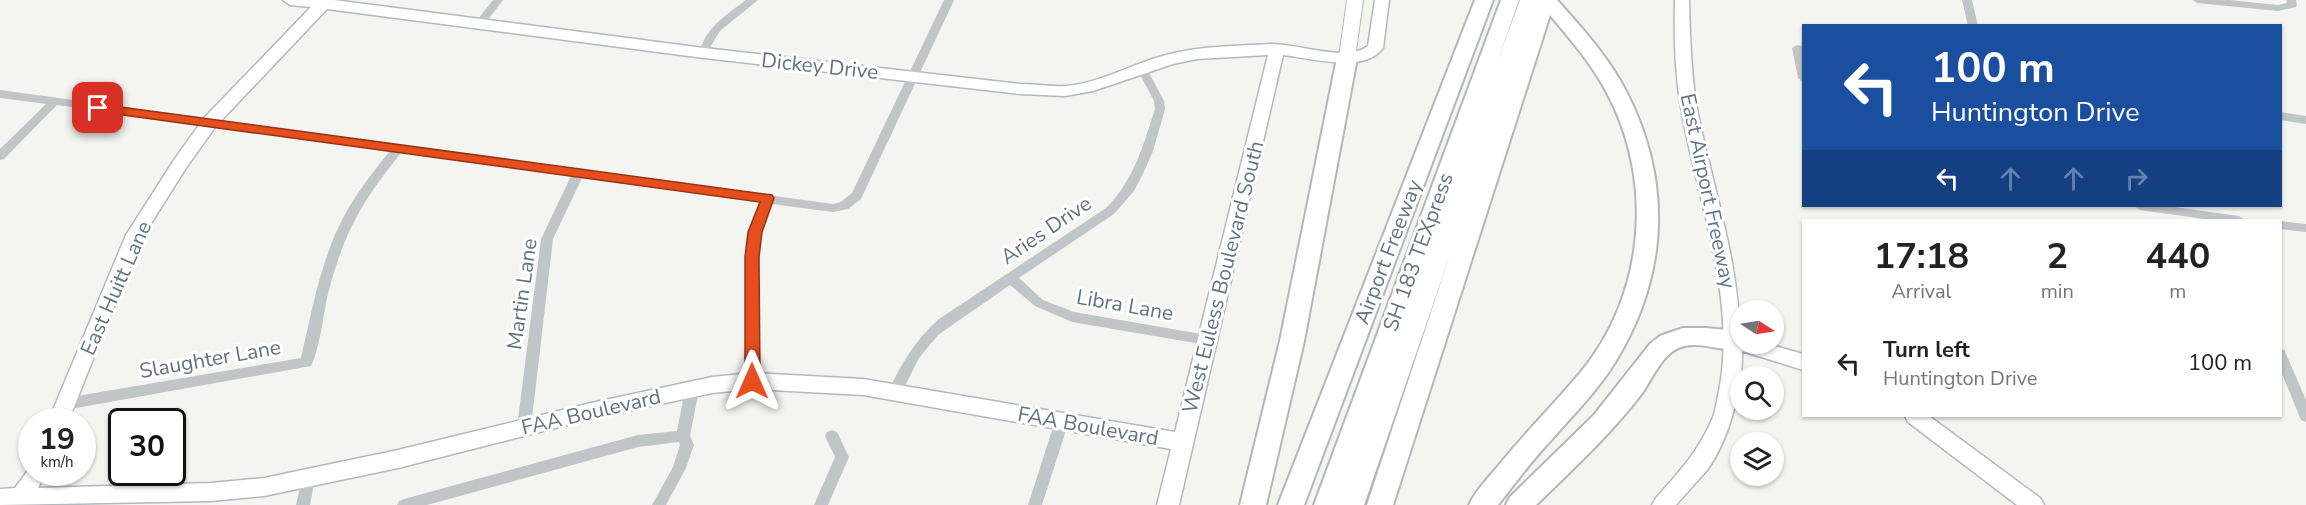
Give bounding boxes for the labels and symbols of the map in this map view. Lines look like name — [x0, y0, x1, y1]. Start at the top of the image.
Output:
street label: Dickey Drive — [760, 46, 880, 86]
pin — [72, 82, 123, 133]
street label: East Airport Freeway — [1674, 91, 1742, 291]
street label: West Euless Boulevard South — [1176, 138, 1270, 416]
street label: SH 183 TEXpress — [1376, 169, 1460, 335]
street label: Airport Freeway — [1348, 176, 1428, 328]
street label: Aries Drive — [995, 189, 1097, 271]
street label: East Huitt Lane — [74, 217, 158, 359]
street label: Martin Lane — [500, 236, 544, 352]
street label: Libra Lane — [1074, 283, 1176, 327]
north arrow — [1730, 300, 1784, 354]
street label: Slaughter Lane — [137, 333, 283, 385]
position arrow — [720, 349, 784, 413]
street label: FAA Boulevard — [518, 382, 664, 442]
street label: FAA Boulevard — [1015, 400, 1161, 452]
speed limit sign: 30 — [108, 408, 186, 486]

